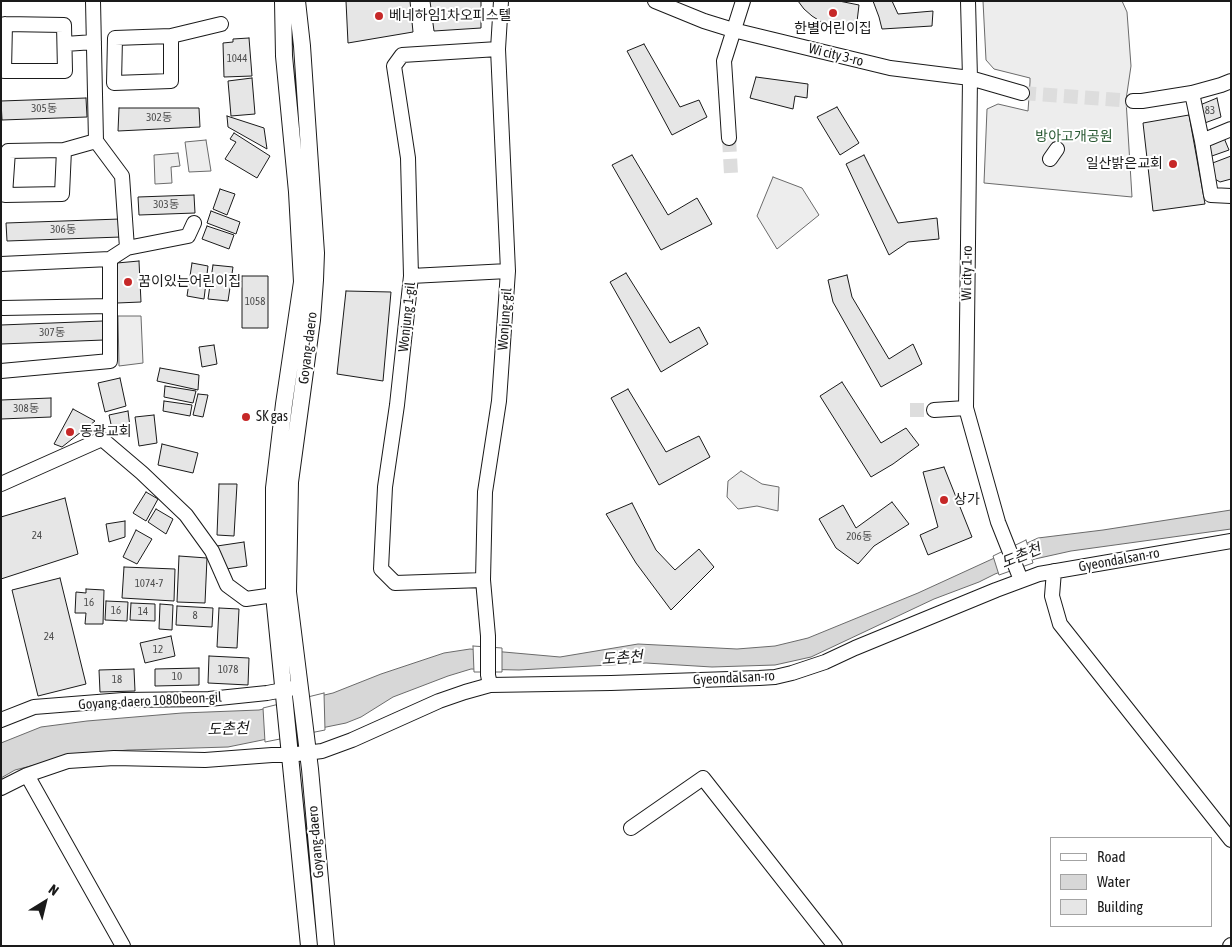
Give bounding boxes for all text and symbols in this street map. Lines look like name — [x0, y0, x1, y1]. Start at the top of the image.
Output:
marker: 한별어린이집 — [827, 7, 839, 19]
place label: 베네하임1차오피스텔 — [389, 8, 511, 24]
marker: 베네하임1차오피스텔 — [373, 10, 385, 22]
place label: 한별어린이집 — [794, 21, 872, 37]
street label: Wi city 3-ro — [807, 40, 865, 70]
house number: 1044 — [227, 52, 247, 66]
house number: 305동 — [31, 102, 57, 116]
house number: 83 — [1205, 104, 1215, 118]
house number: 302동 — [146, 111, 172, 125]
park label: 방아고개공원 — [1035, 129, 1113, 145]
place label: 일산밝은교회 — [1086, 156, 1163, 172]
marker: 일산밝은교회 — [1167, 158, 1179, 170]
house number: 303동 — [153, 198, 179, 212]
house number: 306동 — [50, 223, 76, 237]
street label: Wi city 1-ro — [958, 245, 976, 301]
place label: 꿈이있는어린이집 — [138, 274, 241, 290]
marker: 꿈이있는어린이집 — [122, 276, 134, 288]
street label: Wonjung 1-gil — [395, 281, 419, 353]
street label: Wonjung-gil — [494, 287, 516, 351]
house number: 1058 — [245, 295, 265, 309]
street label: Goyang-daero — [295, 311, 321, 385]
house number: 307동 — [39, 326, 65, 340]
house number: 308동 — [13, 402, 39, 416]
place label: SK gas — [256, 409, 288, 425]
marker: SK gas — [240, 411, 252, 423]
place label: 동광교회 — [80, 424, 132, 440]
marker: 동광교회 — [64, 426, 76, 438]
place label: 상가 — [954, 492, 980, 508]
marker: 상가 — [938, 494, 950, 506]
house number: 24 — [32, 529, 42, 543]
house number: 206동 — [846, 530, 872, 544]
water label: 도촌천 — [998, 540, 1044, 572]
street label: Gyeondalsan-ro — [1077, 545, 1161, 575]
house number: 1074-7 — [135, 577, 163, 591]
house number: 16 — [84, 596, 94, 610]
house number: 16 — [111, 604, 121, 618]
house number: 14 — [138, 605, 148, 619]
house number: 8 — [192, 609, 198, 623]
house number: 24 — [44, 630, 54, 644]
house number: 12 — [153, 643, 163, 657]
water label: 도촌천 — [601, 648, 643, 668]
house number: 1078 — [218, 663, 238, 677]
street label: Gyeondalsan-ro — [693, 667, 775, 689]
house number: 10 — [172, 670, 182, 684]
house number: 18 — [112, 673, 122, 687]
street label: Goyang-daero 1080beon-gil — [78, 689, 222, 713]
water label: 도촌천 — [207, 719, 249, 739]
street label: Goyang-daero — [304, 805, 328, 879]
legend — [1050, 837, 1212, 927]
text: Road — [1097, 848, 1126, 865]
text: Water — [1097, 873, 1130, 890]
north arrow — [20, 877, 70, 927]
text: N — [46, 881, 62, 899]
text: Building — [1097, 898, 1143, 915]

